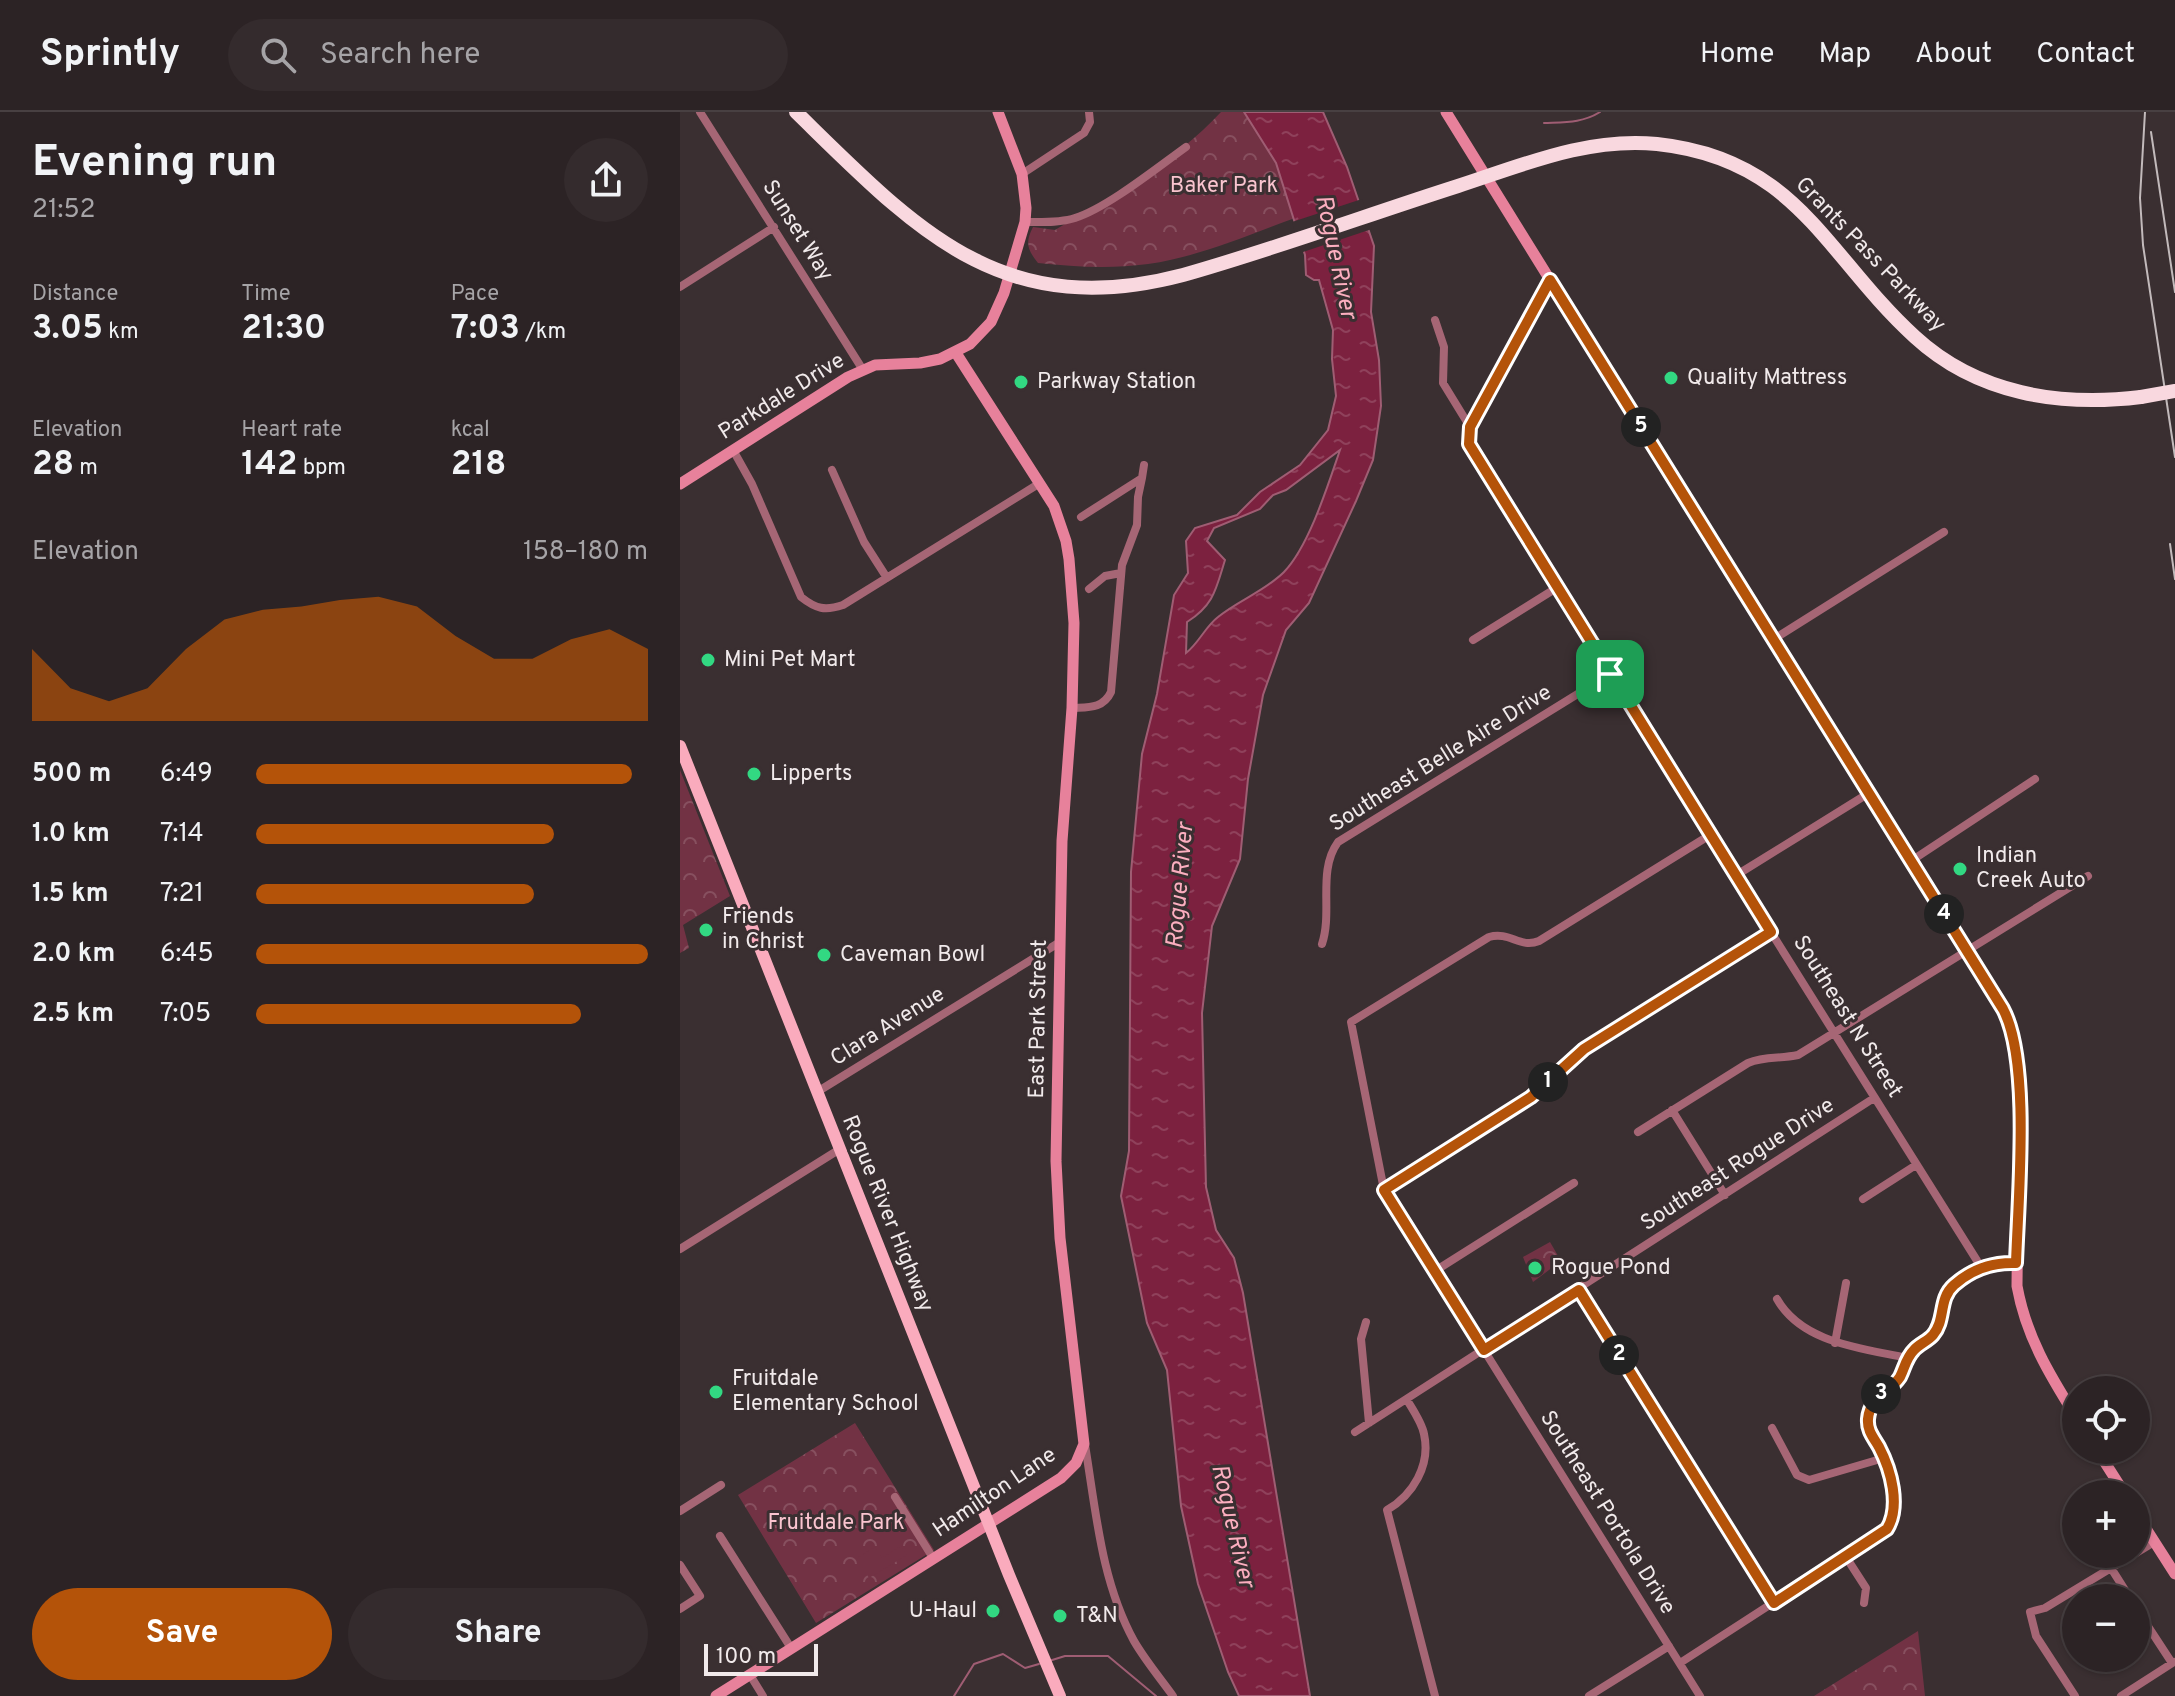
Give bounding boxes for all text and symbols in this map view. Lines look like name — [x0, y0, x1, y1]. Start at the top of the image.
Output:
search box — [228, 19, 788, 91]
text: Sprintly — [40, 31, 180, 80]
icon: search — [256, 33, 300, 77]
text: Search here — [320, 37, 480, 74]
text: Home — [1700, 37, 1774, 73]
text: Map — [1818, 37, 1871, 73]
text: About — [1915, 37, 1992, 73]
text: Contact — [2036, 37, 2135, 73]
text: Evening run — [32, 136, 277, 192]
button: share — [564, 138, 648, 222]
street label: Grants Pass Parkway — [1789, 172, 1951, 338]
park label: Baker Park — [1170, 173, 1278, 200]
street label: Sunset Way — [755, 176, 839, 286]
water label: Rogue River — [1307, 192, 1363, 324]
text: 21:52 — [32, 194, 95, 227]
text: Distance — [32, 281, 118, 308]
text: Time — [241, 281, 291, 308]
text: Pace — [451, 281, 499, 308]
text: 3.05 — [32, 308, 103, 351]
text: 21:30 — [241, 308, 326, 351]
text: 7:03 — [451, 308, 520, 351]
text: km — [103, 319, 139, 346]
text: /km — [520, 319, 566, 346]
street label: Parkdale Drive — [714, 348, 850, 446]
place label: Quality Mattress — [1687, 365, 1847, 392]
place label: Parkway Station — [1037, 369, 1196, 396]
marker: Quality Mattress — [1662, 369, 1680, 387]
marker: Parkway Station — [1012, 373, 1030, 391]
pin: 5 — [1621, 407, 1661, 447]
text: 5 — [1634, 413, 1648, 440]
text: Elevation — [32, 417, 122, 444]
text: Heart rate — [241, 417, 342, 444]
text: kcal — [451, 417, 490, 444]
text: 28 — [32, 444, 74, 487]
text: 142 — [241, 444, 298, 487]
text: 218 — [451, 444, 506, 487]
text: m — [74, 455, 98, 482]
text: bpm — [298, 455, 346, 482]
text: Elevation — [32, 536, 139, 569]
text: 158–180 m — [523, 536, 648, 569]
pin — [1576, 640, 1644, 708]
place label: Mini Pet Mart — [724, 647, 856, 674]
marker: Mini Pet Mart — [699, 651, 717, 669]
icon: arrive — [1588, 652, 1632, 696]
street label: Southeast Belle Aire Drive — [1325, 680, 1557, 838]
text: 500 m — [32, 758, 111, 791]
text: 6:49 — [160, 758, 213, 791]
place label: Lipperts — [770, 761, 852, 788]
marker: Lipperts — [745, 765, 763, 783]
text: 1.0 km — [32, 818, 110, 851]
text: 7:14 — [160, 818, 204, 851]
water label: Rogue River — [1161, 820, 1202, 950]
place label: Indian Creek Auto — [1976, 843, 2086, 895]
marker: Indian Creek Auto — [1951, 860, 1969, 878]
text: 1.5 km — [32, 878, 109, 911]
text: 7:21 — [160, 878, 204, 911]
pin: 4 — [1924, 894, 1964, 934]
text: 4 — [1937, 900, 1951, 927]
place label: Friends in Christ — [722, 904, 805, 956]
marker: Friends in Christ — [697, 921, 715, 939]
street label: Southeast N Street — [1786, 931, 1908, 1103]
text: 2.0 km — [32, 938, 115, 971]
text: 6:45 — [160, 938, 214, 971]
street label: East Park Street — [1024, 939, 1054, 1099]
place label: Caveman Bowl — [840, 942, 985, 969]
marker: Caveman Bowl — [815, 946, 833, 964]
street label: Clara Avenue — [826, 981, 950, 1073]
text: 2.5 km — [32, 998, 114, 1031]
text: 7:05 — [160, 998, 211, 1031]
pin: 1 — [1528, 1062, 1568, 1102]
text: 1 — [1544, 1068, 1552, 1095]
street label: Southeast Rogue Drive — [1636, 1092, 1840, 1238]
street label: Rogue River Highway — [835, 1112, 939, 1316]
place label: Rogue Pond — [1551, 1255, 1671, 1282]
marker: Rogue Pond — [1526, 1259, 1544, 1277]
pin: 2 — [1599, 1335, 1639, 1375]
text: 2 — [1612, 1341, 1626, 1368]
place label: Fruitdale Elementary School — [732, 1366, 919, 1418]
pin: 3 — [1861, 1374, 1901, 1414]
map controls — [2062, 1376, 2150, 1672]
button: locate — [2062, 1376, 2150, 1464]
text: 3 — [1874, 1380, 1888, 1407]
marker: Fruitdale Elementary School — [707, 1383, 725, 1401]
street label: Southeast Portola Drive — [1533, 1406, 1681, 1620]
street label: Hamilton Lane — [928, 1442, 1062, 1544]
water label: Rogue River — [1203, 1461, 1261, 1593]
button: + — [2062, 1480, 2150, 1568]
park label: Fruitdale Park — [767, 1510, 905, 1537]
button: − — [2062, 1584, 2150, 1672]
button: Save — [32, 1588, 332, 1680]
button: Share — [348, 1588, 648, 1680]
place label: U-Haul — [909, 1598, 977, 1625]
marker: U-Haul — [984, 1602, 1002, 1620]
place label: T&N — [1076, 1603, 1118, 1630]
marker: T&N — [1051, 1607, 1069, 1625]
scale bar — [704, 1640, 818, 1676]
text: 100 m — [716, 1644, 776, 1671]

